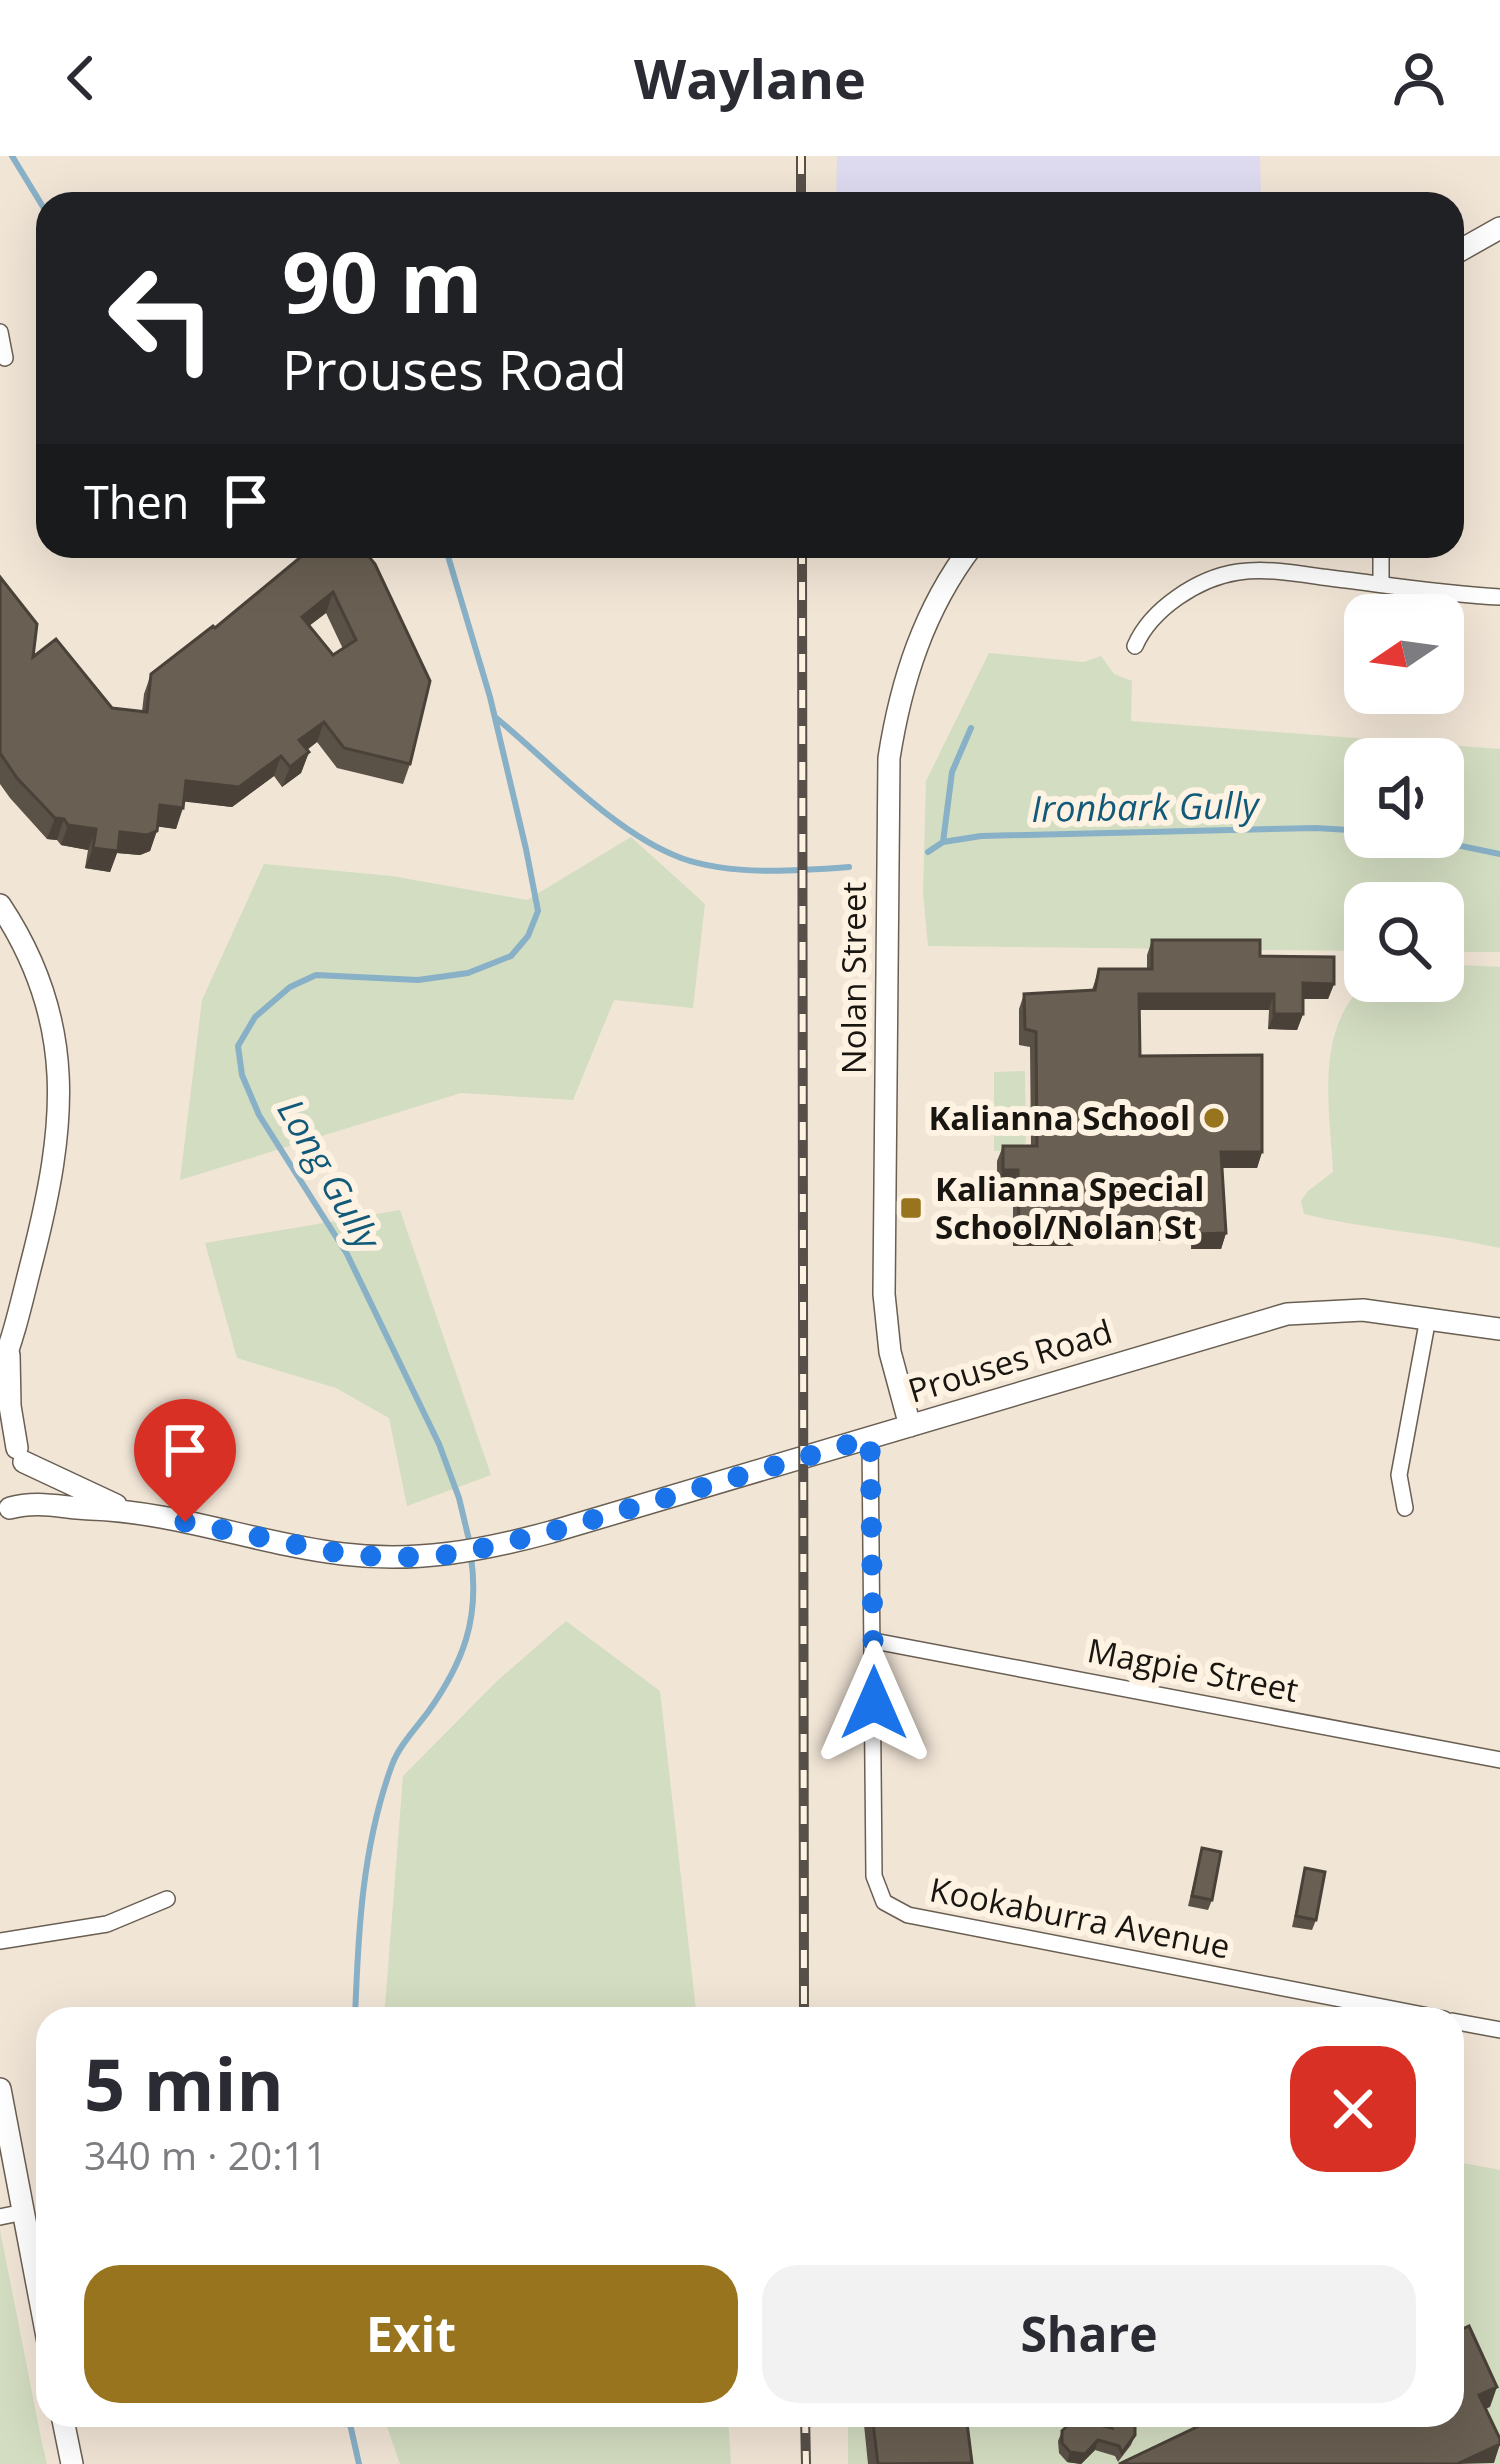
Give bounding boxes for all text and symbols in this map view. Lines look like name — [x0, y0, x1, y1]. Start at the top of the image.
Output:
text: Waylane — [634, 41, 866, 115]
icon: back — [48, 45, 114, 111]
icon: person — [1386, 45, 1452, 111]
text: 90 m — [282, 223, 482, 338]
icon: left — [84, 240, 240, 396]
text: Prouses Road — [282, 332, 627, 406]
icon: arrive — [213, 468, 279, 534]
text: Then — [84, 471, 189, 532]
north arrow — [1344, 594, 1464, 714]
map controls — [1344, 594, 1464, 1002]
button: sound — [1344, 738, 1464, 858]
water label: Ironbark Gully — [1031, 780, 1261, 833]
street label: Nolan Street — [831, 882, 876, 1074]
button: search — [1344, 882, 1464, 1002]
water label: Long Gully — [267, 1089, 393, 1260]
place label: Kalianna School — [928, 1095, 1190, 1140]
marker: Kalianna School — [1201, 1105, 1227, 1131]
place label: Kalianna Special School/Nolan St — [935, 1166, 1204, 1249]
marker: Kalianna Special School/Nolan St — [898, 1195, 924, 1221]
street label: Prouses Road — [903, 1308, 1117, 1413]
pin — [134, 1399, 236, 1522]
icon: arrive — [152, 1417, 218, 1483]
street label: Magpie Street — [1084, 1627, 1302, 1712]
position arrow — [811, 1640, 937, 1766]
street label: Kookaburra Avenue — [926, 1866, 1234, 1969]
text: 5 min — [84, 2034, 284, 2132]
button: close — [1290, 2046, 1416, 2172]
text: 340 m · 20:11 — [84, 2128, 327, 2181]
button: Exit — [84, 2265, 738, 2403]
button: Share — [762, 2265, 1416, 2403]

